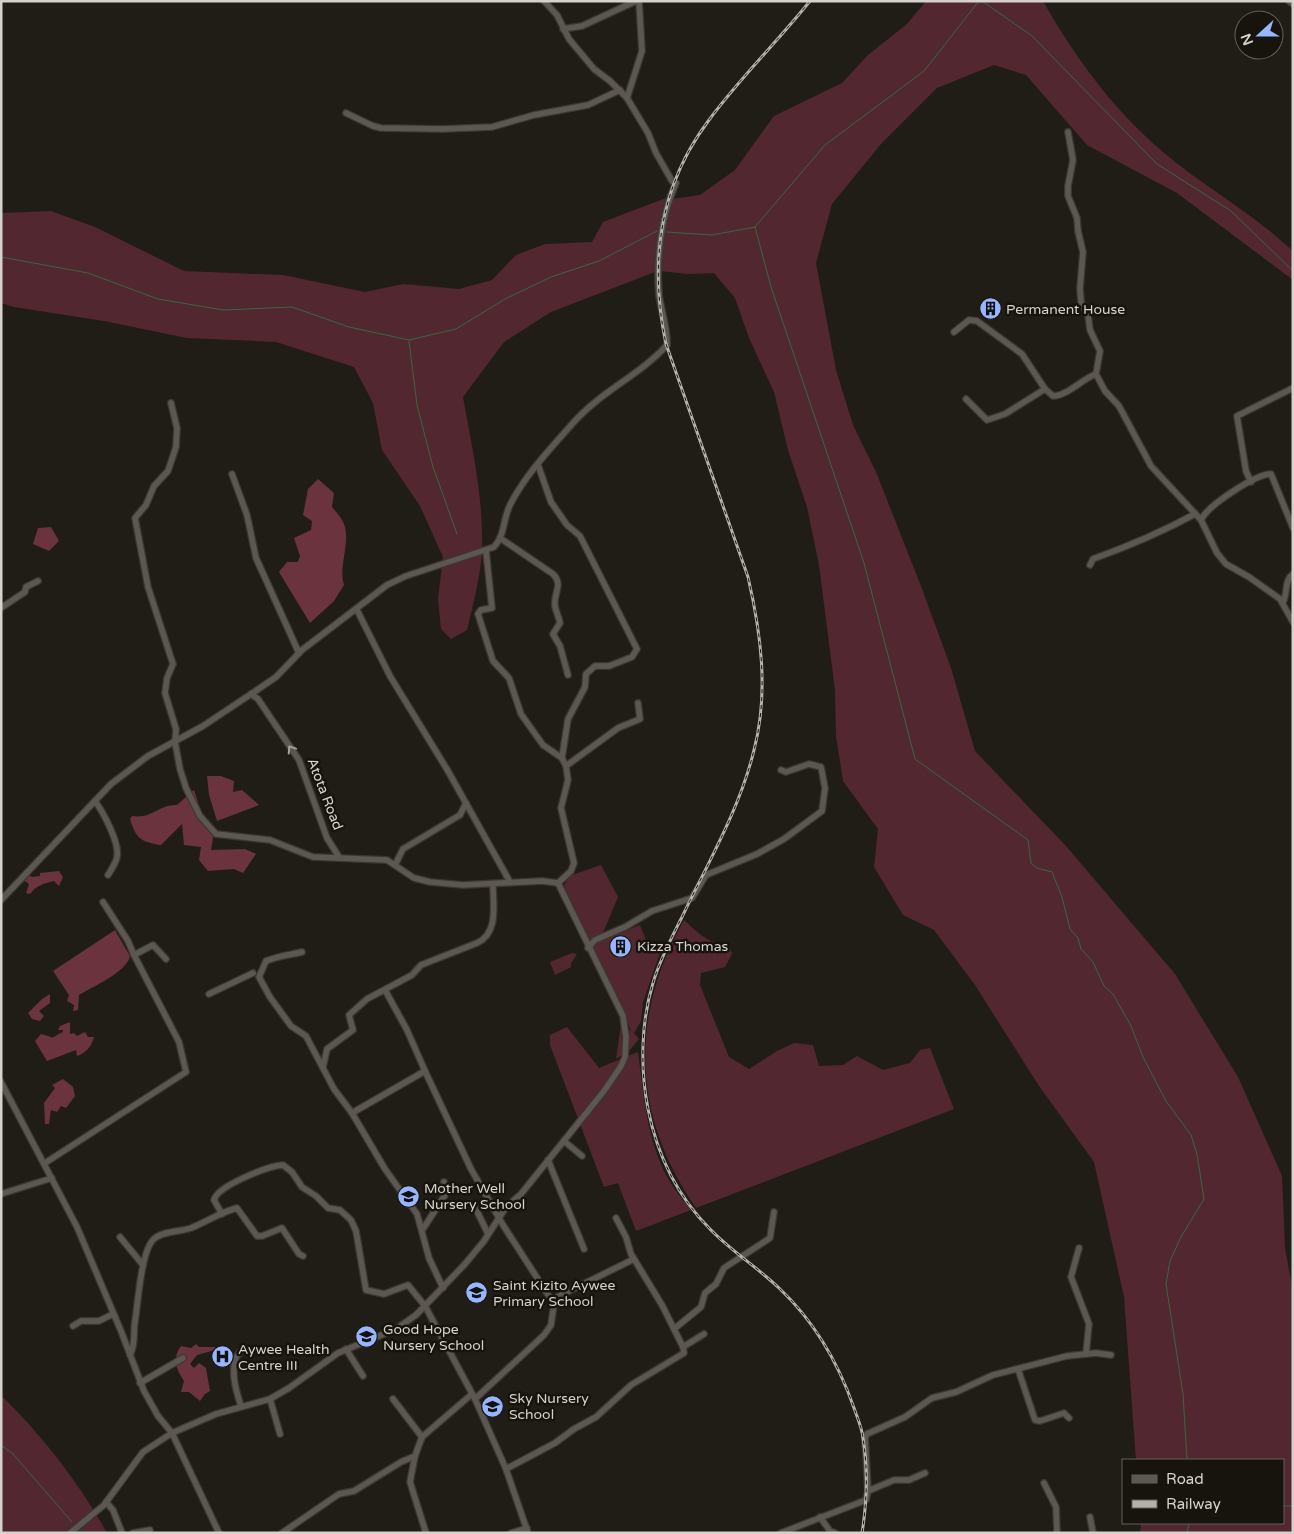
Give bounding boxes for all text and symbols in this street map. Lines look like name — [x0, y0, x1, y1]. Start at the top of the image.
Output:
north arrow — [1234, 10, 1284, 60]
text: N — [1237, 31, 1257, 48]
building icon: Permanent House — [978, 297, 1002, 321]
place label: Permanent House — [1006, 301, 1125, 318]
one-way arrow — [288, 745, 297, 754]
street label: Atota Road — [303, 756, 347, 832]
building icon: Kizza Thomas — [609, 934, 633, 958]
place label: Kizza Thomas — [637, 938, 729, 955]
place label: Mother Well Nursery School — [424, 1180, 525, 1213]
school or university icon: Mother Well Nursery School — [396, 1184, 420, 1208]
place label: Saint Kizito Aywee Primary School — [493, 1277, 615, 1310]
school or university icon: Saint Kizito Aywee Primary School — [465, 1281, 489, 1305]
place label: Good Hope Nursery School — [383, 1321, 484, 1354]
school or university icon: Good Hope Nursery School — [355, 1325, 379, 1349]
place label: Aywee Health Centre III — [238, 1341, 329, 1374]
hospital icon: Aywee Health Centre III — [210, 1345, 234, 1369]
place label: Sky Nursery School — [509, 1390, 589, 1423]
school or university icon: Sky Nursery School — [481, 1394, 505, 1418]
legend — [1122, 1459, 1284, 1524]
text: Road — [1166, 1470, 1204, 1488]
text: Railway — [1166, 1495, 1221, 1513]

